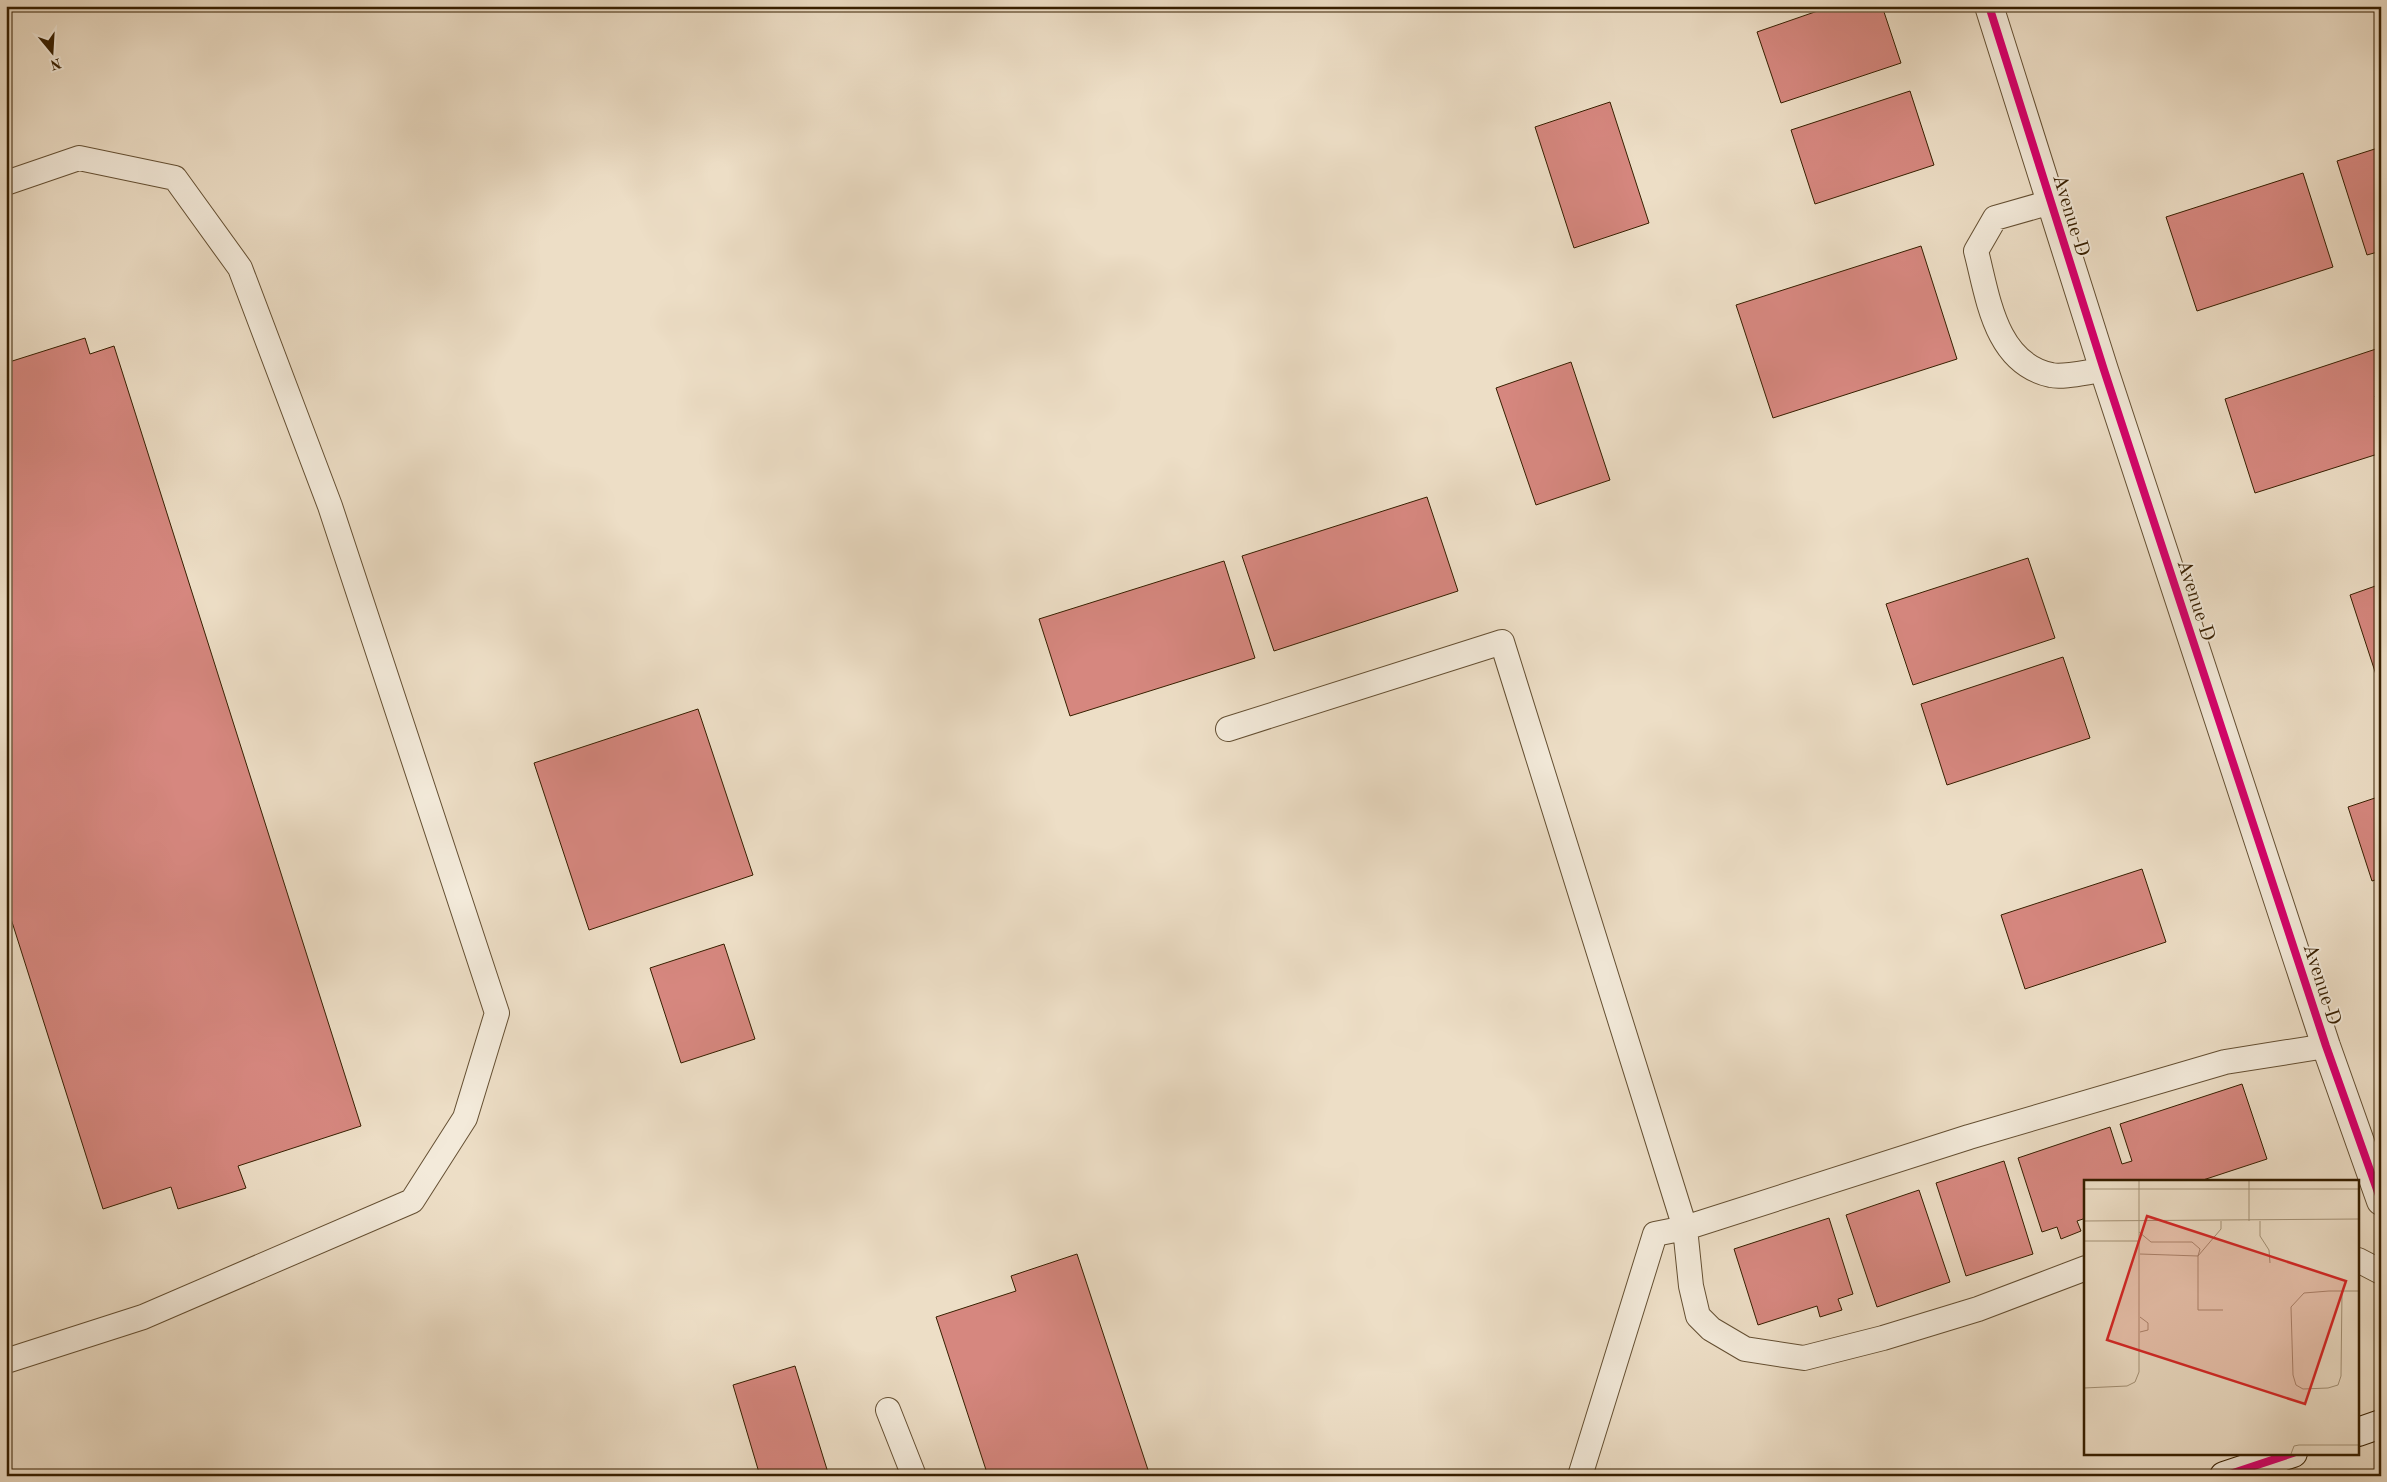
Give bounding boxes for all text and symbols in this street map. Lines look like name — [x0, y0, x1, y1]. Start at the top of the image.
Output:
north arrow — [28, 28, 78, 78]
text: N — [48, 55, 63, 72]
street label: Avenue D — [2048, 172, 2092, 259]
street label: Avenue D — [2172, 557, 2218, 644]
street label: Avenue D — [2298, 941, 2344, 1028]
inset map — [2084, 1180, 2360, 1454]

